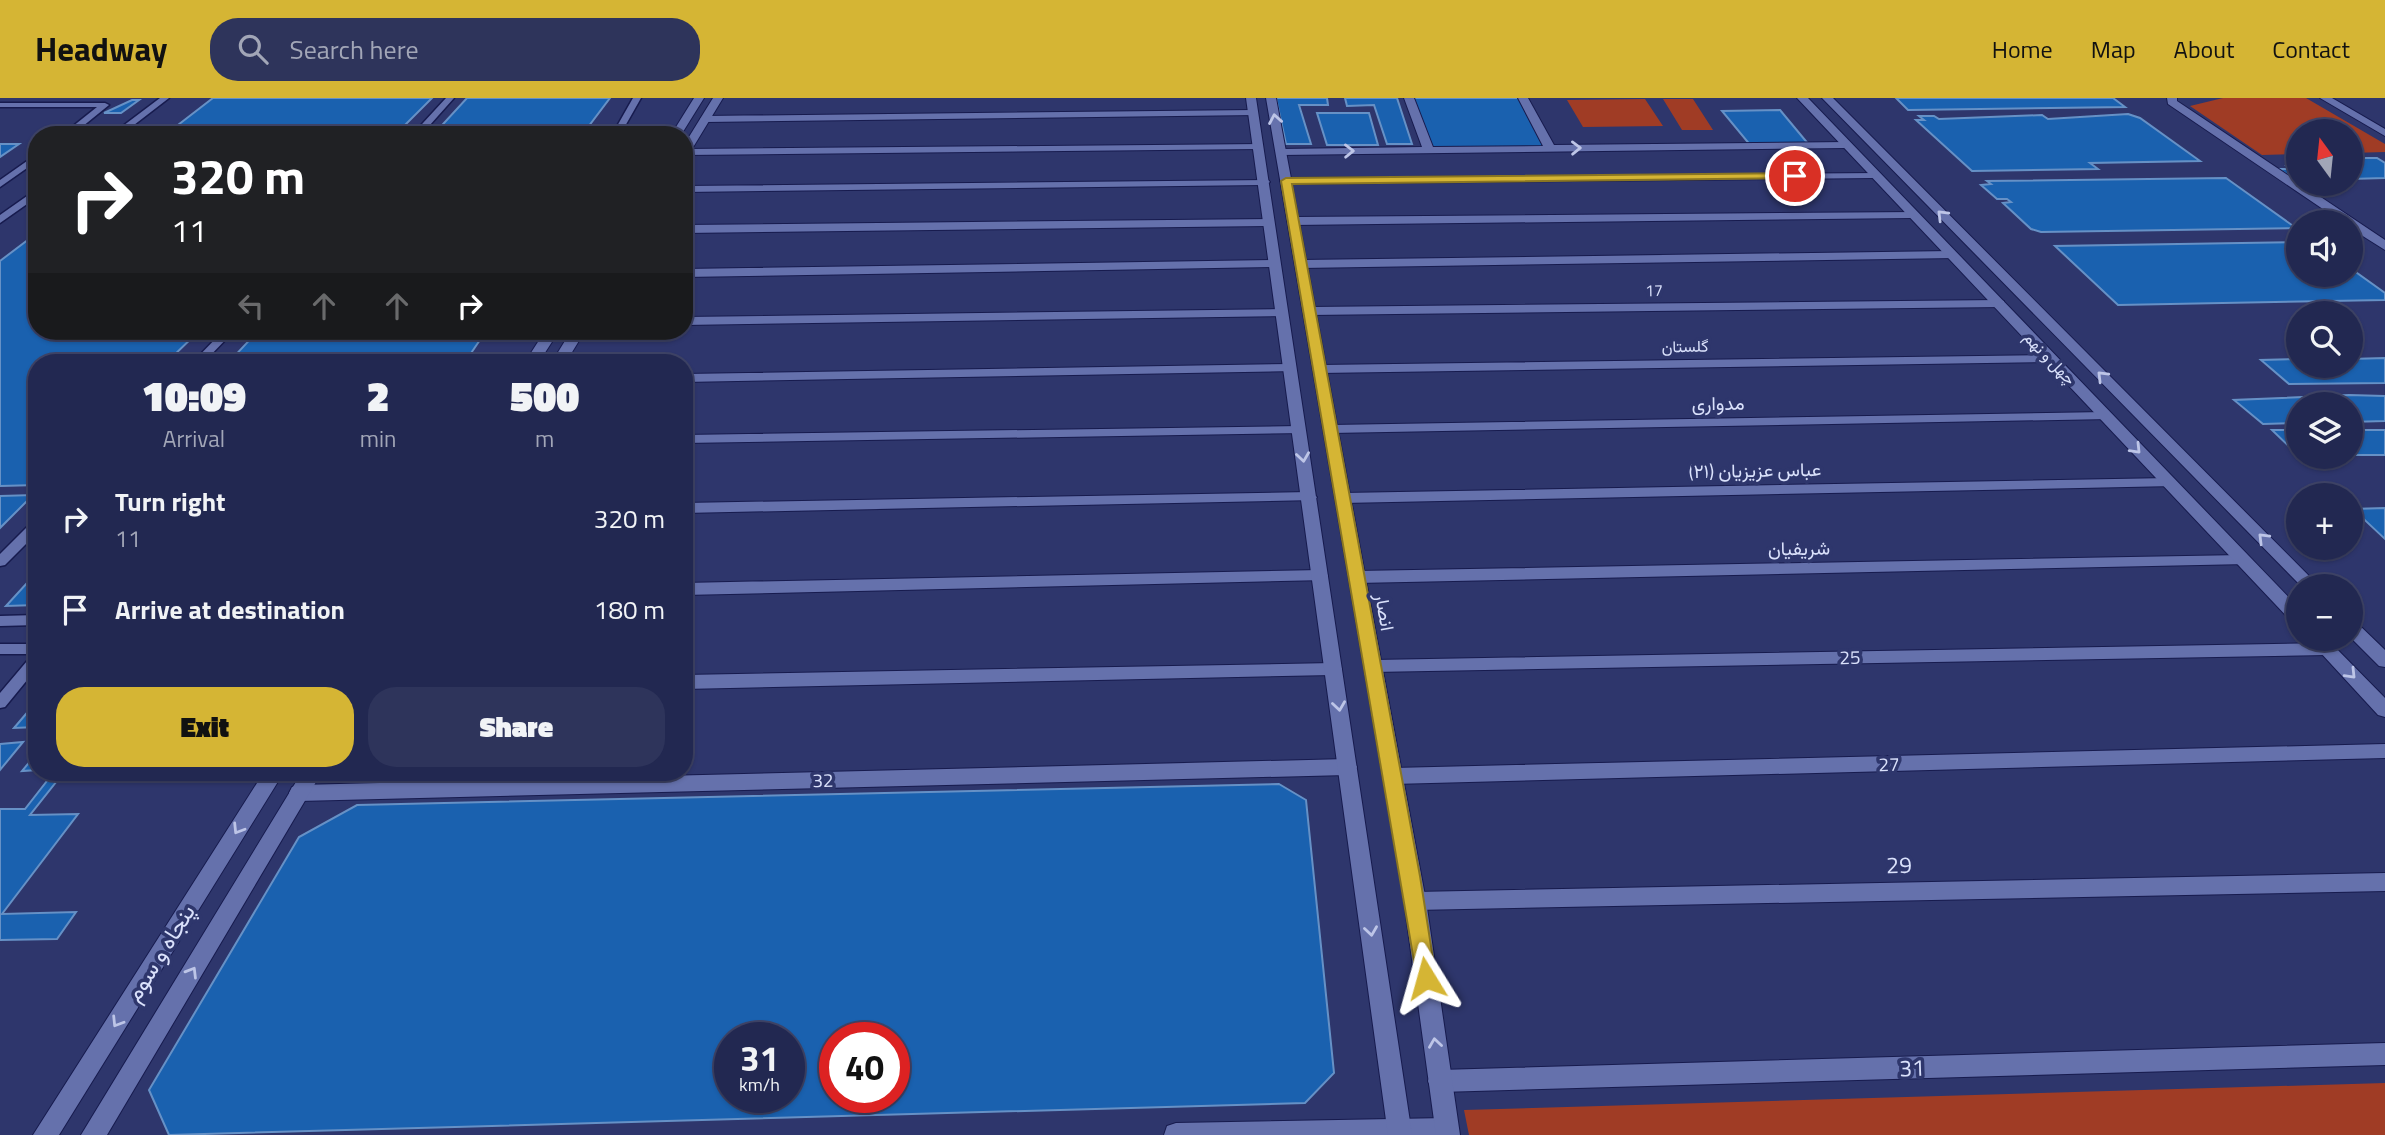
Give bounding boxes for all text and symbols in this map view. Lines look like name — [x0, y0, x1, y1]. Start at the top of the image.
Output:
search box — [210, 18, 700, 81]
text: Headway — [35, 24, 168, 74]
icon: search — [234, 30, 272, 68]
text: Search here — [290, 30, 419, 69]
text: Home — [1992, 31, 2053, 67]
text: Map — [2091, 31, 2136, 67]
text: About — [2174, 31, 2234, 67]
text: Contact — [2272, 31, 2350, 67]
one-way arrow — [1268, 113, 1283, 125]
north arrow — [2286, 119, 2362, 196]
map controls — [2286, 119, 2363, 651]
text: 320 m — [171, 138, 305, 213]
one-way arrow — [1572, 140, 1582, 156]
one-way arrow — [1344, 143, 1355, 159]
pin — [1765, 146, 1825, 206]
icon: right — [56, 154, 147, 245]
icon: arrive — [1776, 157, 1814, 195]
text: 11 — [171, 206, 207, 254]
one-way arrow — [1938, 210, 1951, 223]
button: sound — [2286, 210, 2363, 287]
street label: 17 — [1645, 278, 1663, 302]
icon: left — [232, 287, 270, 325]
icon: ahead — [305, 287, 343, 325]
icon: ahead — [378, 287, 416, 325]
icon: right — [451, 287, 489, 325]
button: search — [2286, 301, 2363, 378]
street label: چهل و نهم — [2018, 326, 2082, 390]
street label: گلستان — [1661, 334, 1709, 358]
text: 10:09 — [142, 363, 246, 427]
text: 2 — [367, 363, 390, 427]
text: 500 — [510, 363, 579, 427]
one-way arrow — [2098, 372, 2111, 385]
street label: مدواری — [1691, 388, 1745, 417]
button: layers — [2286, 392, 2363, 469]
text: Arrival — [163, 421, 225, 456]
text: min — [360, 421, 396, 456]
text: m — [535, 421, 554, 456]
one-way arrow — [2128, 441, 2141, 454]
one-way arrow — [1295, 451, 1310, 462]
street label: عباس عزیزیان (۲۱) — [1688, 454, 1822, 485]
text: Turn right — [115, 482, 226, 521]
button: + — [2286, 483, 2363, 560]
text: 320 m — [594, 499, 665, 538]
icon: right — [56, 500, 94, 538]
text: 11 — [115, 521, 141, 556]
street label: شریفیان — [1768, 532, 1830, 563]
one-way arrow — [2258, 533, 2271, 546]
button: − — [2286, 574, 2363, 651]
text: Arrive at destination — [115, 590, 345, 629]
text: 180 m — [594, 590, 665, 629]
street label: انصار — [1368, 590, 1403, 633]
icon: arrive — [56, 591, 94, 629]
street label: 25 — [1839, 642, 1861, 671]
one-way arrow — [2343, 666, 2356, 679]
button: Exit — [56, 687, 354, 767]
button: Share — [368, 687, 665, 767]
one-way arrow — [1331, 700, 1346, 712]
street label: 27 — [1878, 749, 1900, 778]
street label: 32 — [812, 765, 834, 794]
one-way arrow — [233, 822, 246, 835]
street label: 29 — [1886, 847, 1912, 882]
street label: پنجاه و سوم — [116, 897, 203, 1009]
one-way arrow — [1363, 925, 1378, 937]
position arrow — [1389, 941, 1463, 1015]
one-way arrow — [183, 966, 196, 979]
one-way arrow — [112, 1014, 125, 1027]
speed limit sign: 40 — [819, 1022, 910, 1113]
text: 31 — [740, 1031, 779, 1085]
one-way arrow — [1427, 1037, 1442, 1049]
street label: 31 — [1898, 1050, 1925, 1085]
text: km/h — [739, 1071, 780, 1098]

